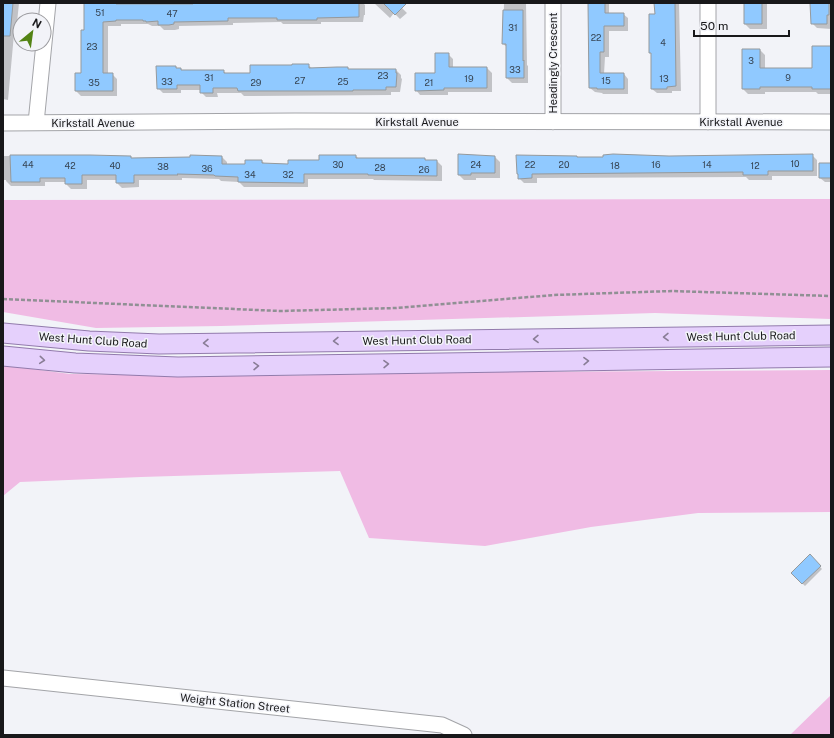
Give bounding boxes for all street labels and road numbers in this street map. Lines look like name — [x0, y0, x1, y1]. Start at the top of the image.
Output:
street label: Headingly Crescent — [547, 13, 559, 113]
street label: Kirkstall Avenue — [375, 116, 459, 128]
street label: Kirkstall Avenue — [699, 116, 783, 128]
street label: Kirkstall Avenue — [51, 117, 135, 129]
street label: West Hunt Club Road — [686, 329, 796, 343]
street label: West Hunt Club Road — [38, 330, 148, 350]
street label: West Hunt Club Road — [362, 333, 472, 347]
street label: Weight Station Street — [179, 691, 291, 715]

